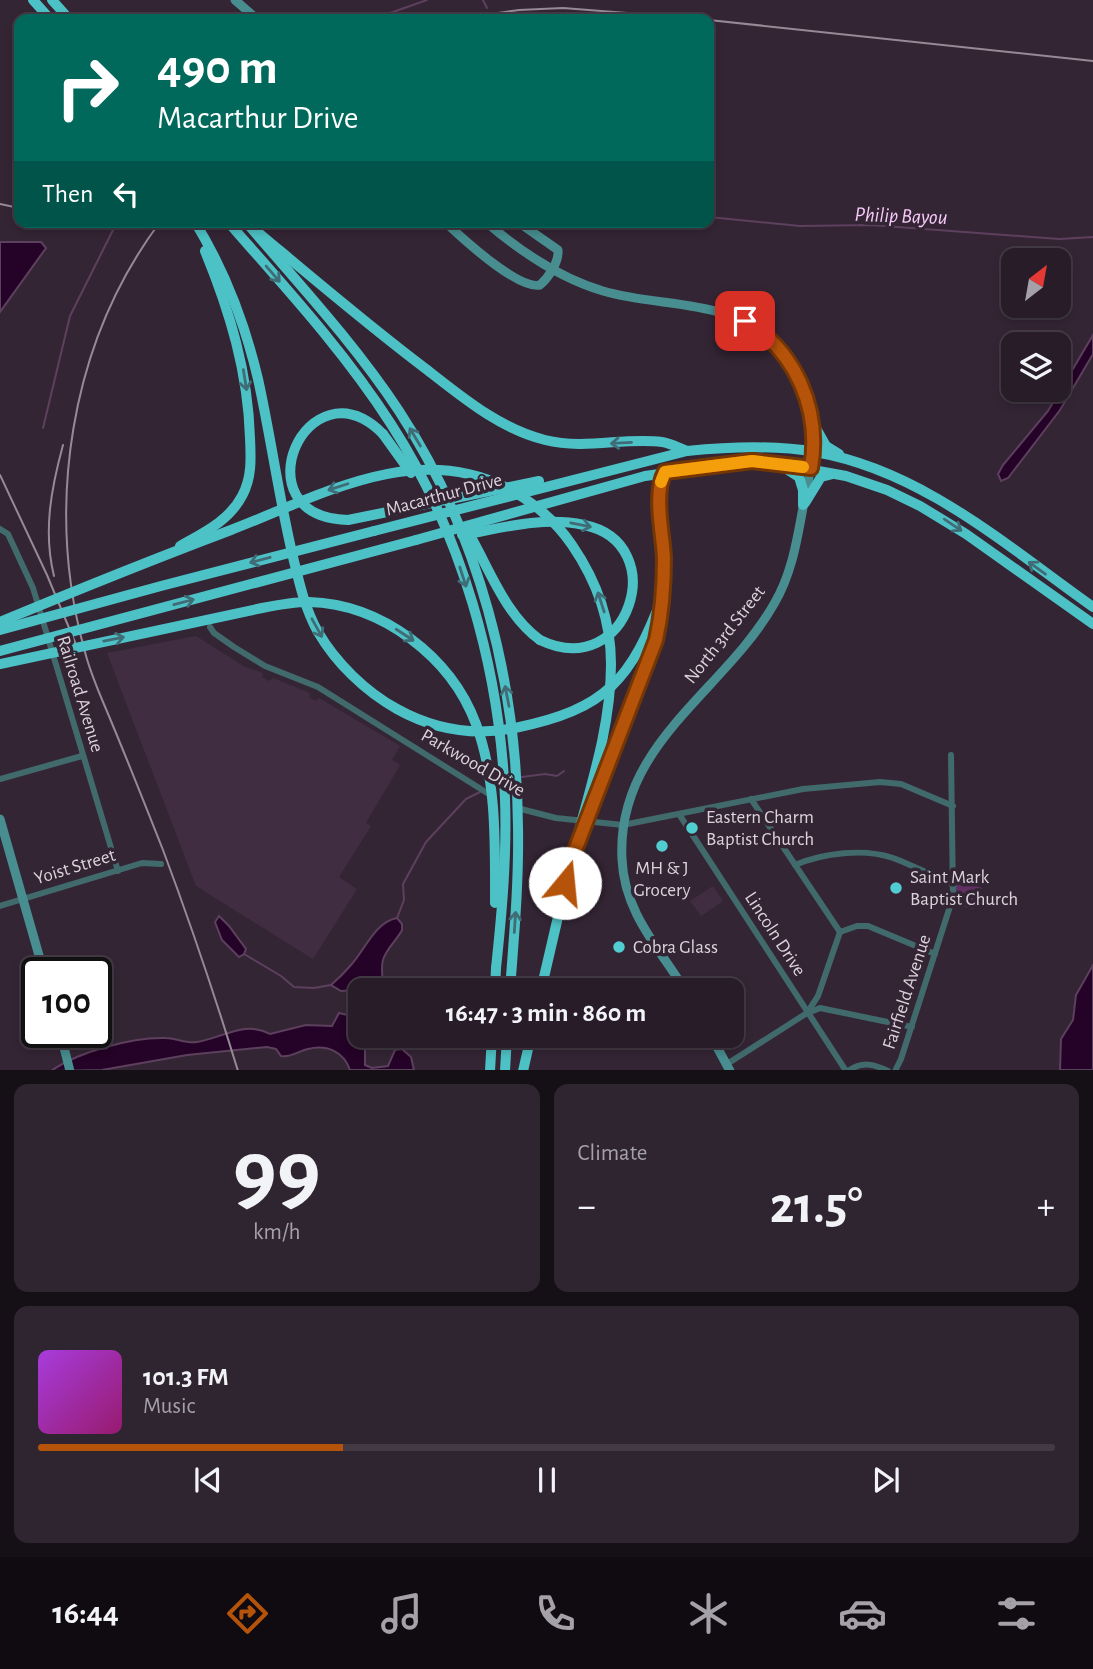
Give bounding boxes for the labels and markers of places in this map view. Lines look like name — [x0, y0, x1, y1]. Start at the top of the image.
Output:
pin — [715, 291, 775, 351]
place label: Eastern Charm Baptist Church — [706, 808, 814, 849]
marker: Eastern Charm Baptist Church — [684, 820, 700, 836]
marker: MH & J Grocery — [654, 838, 670, 854]
place label: MH & J Grocery — [633, 859, 691, 900]
place label: Saint Mark Baptist Church — [910, 868, 1018, 909]
marker: Saint Mark Baptist Church — [888, 880, 904, 896]
place label: Cobra Glass — [633, 938, 718, 957]
marker: Cobra Glass — [611, 939, 627, 955]

